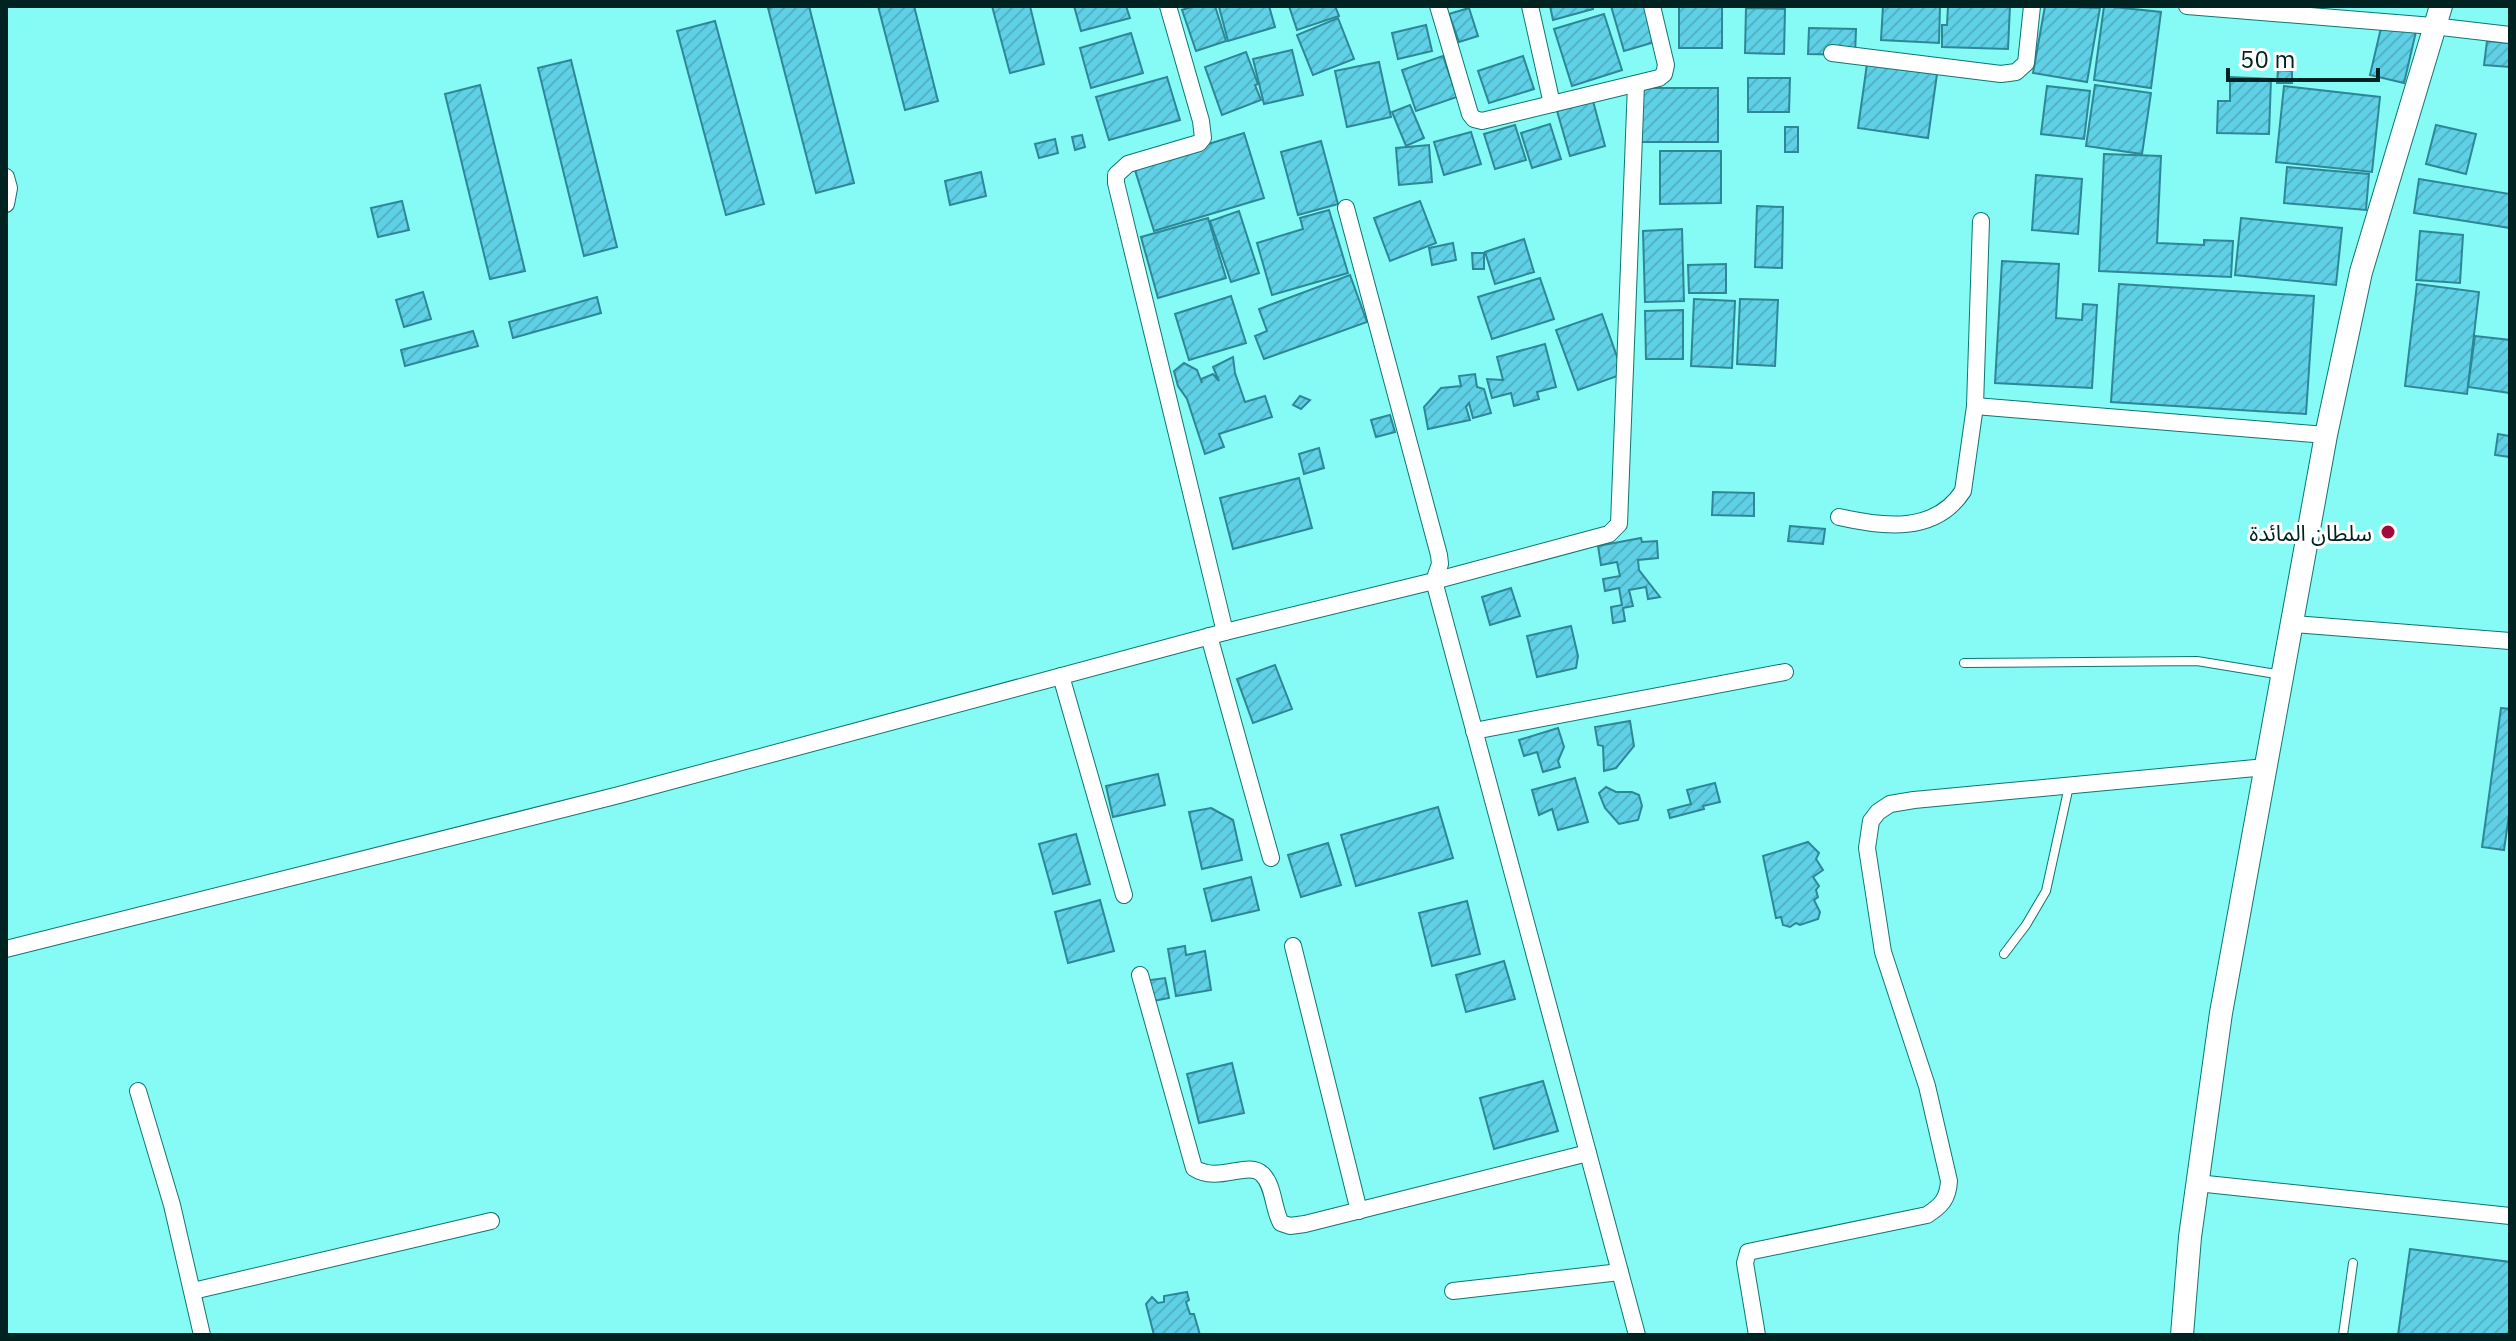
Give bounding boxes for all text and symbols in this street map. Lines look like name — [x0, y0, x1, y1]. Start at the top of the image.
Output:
scale bar — [2228, 32, 2378, 82]
text: 50 m — [2240, 43, 2295, 75]
place label: سلطان المائدة — [2249, 518, 2372, 547]
marker: سلطان المائدة — [2379, 523, 2397, 541]

